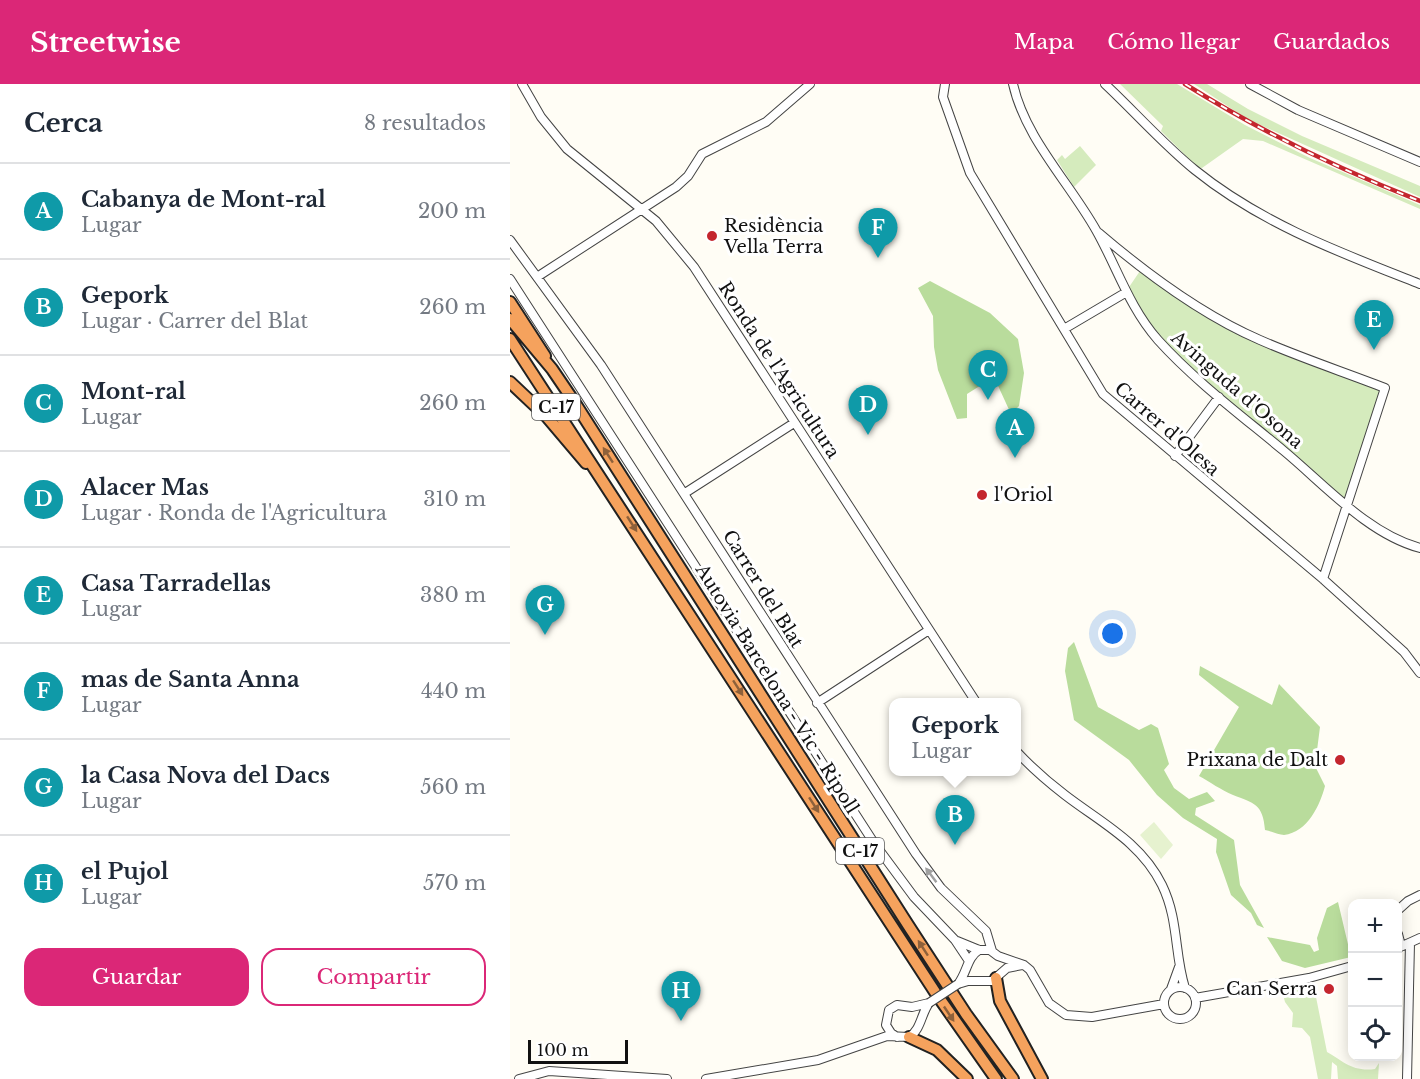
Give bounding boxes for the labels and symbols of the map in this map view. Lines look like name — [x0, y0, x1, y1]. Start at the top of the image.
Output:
pin: F — [858, 208, 898, 258]
place label: Residència Vella Terra — [723, 215, 823, 258]
marker: Residència Vella Terra — [705, 229, 719, 243]
street label: Ronda de l'Agricultura — [714, 278, 844, 462]
pin: E — [1354, 300, 1394, 350]
street label: Avinguda d'Osona — [1166, 326, 1307, 453]
pin: C — [968, 350, 1008, 400]
street label: Carrer d'Olesa — [1110, 377, 1224, 481]
pin: D — [848, 386, 888, 435]
road number: C-17 — [532, 394, 580, 420]
pin: A — [996, 408, 1034, 458]
one-way arrow — [603, 447, 614, 463]
place label: l'Oriol — [994, 484, 1053, 506]
marker: l'Oriol — [975, 488, 989, 502]
one-way arrow — [627, 516, 638, 533]
street label: Carrer del Blat — [718, 526, 808, 652]
street label: Autovia Barcelona - Vic - Ripoll — [690, 559, 863, 818]
pin: G — [525, 586, 564, 635]
your location — [1098, 619, 1127, 648]
one-way arrow — [733, 680, 744, 696]
place label: Prixana de Dalt — [1187, 749, 1328, 771]
marker: Prixana de Dalt — [1333, 753, 1347, 767]
pin: B — [936, 796, 974, 845]
one-way arrow — [808, 797, 819, 813]
road number: C-17 — [836, 838, 884, 864]
one-way arrow — [925, 867, 937, 882]
one-way arrow — [917, 940, 928, 956]
pin: H — [662, 972, 700, 1021]
place label: Can Serra — [1226, 978, 1317, 1000]
marker: Can Serra — [1322, 982, 1336, 996]
one-way arrow — [943, 1005, 955, 1021]
scale bar — [528, 1037, 628, 1064]

